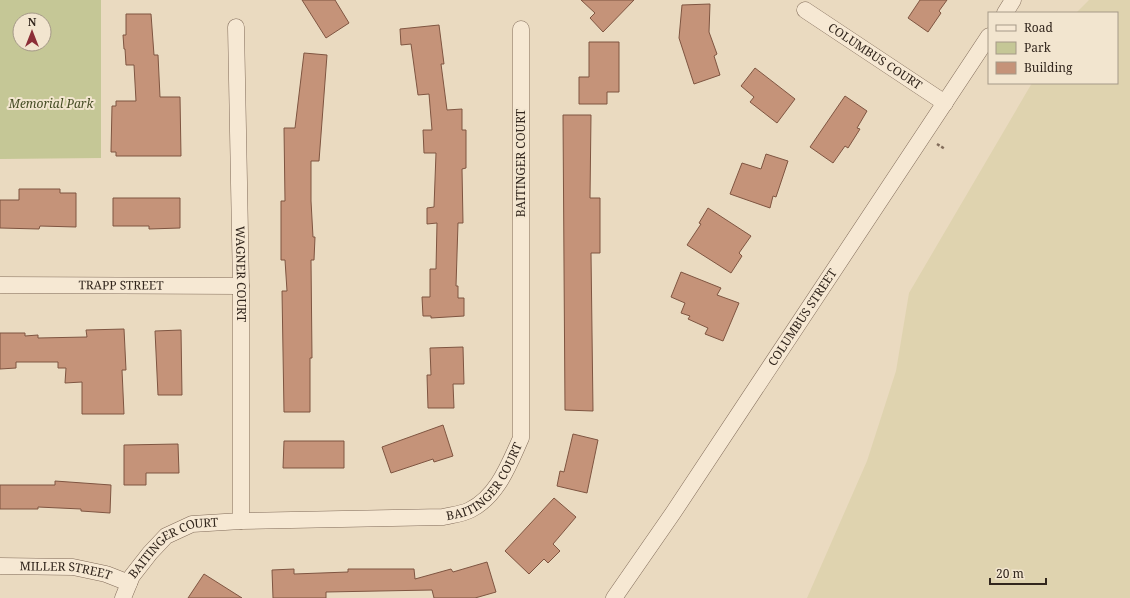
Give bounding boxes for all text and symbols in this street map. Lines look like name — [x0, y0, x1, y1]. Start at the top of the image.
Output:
north arrow — [12, 12, 52, 52]
legend — [988, 12, 1118, 84]
text: N — [28, 14, 37, 29]
street label: COLUMBUS COURT — [825, 19, 926, 94]
text: Road — [1024, 19, 1054, 36]
text: Park — [1024, 39, 1052, 56]
text: Building — [1024, 59, 1073, 76]
park label: Memorial Park — [8, 95, 94, 112]
street label: BAITINGER COURT — [512, 108, 529, 217]
street label: WAGNER COURT — [232, 226, 250, 323]
street label: COLUMBUS STREET — [764, 265, 841, 369]
street label: TRAPP STREET — [78, 276, 164, 294]
street label: BAITINGER COURT — [445, 439, 526, 524]
street label: BAITINGER COURT — [124, 513, 219, 582]
street label: MILLER STREET — [19, 557, 115, 584]
scale bar — [990, 560, 1046, 586]
text: 20 m — [996, 565, 1024, 582]

